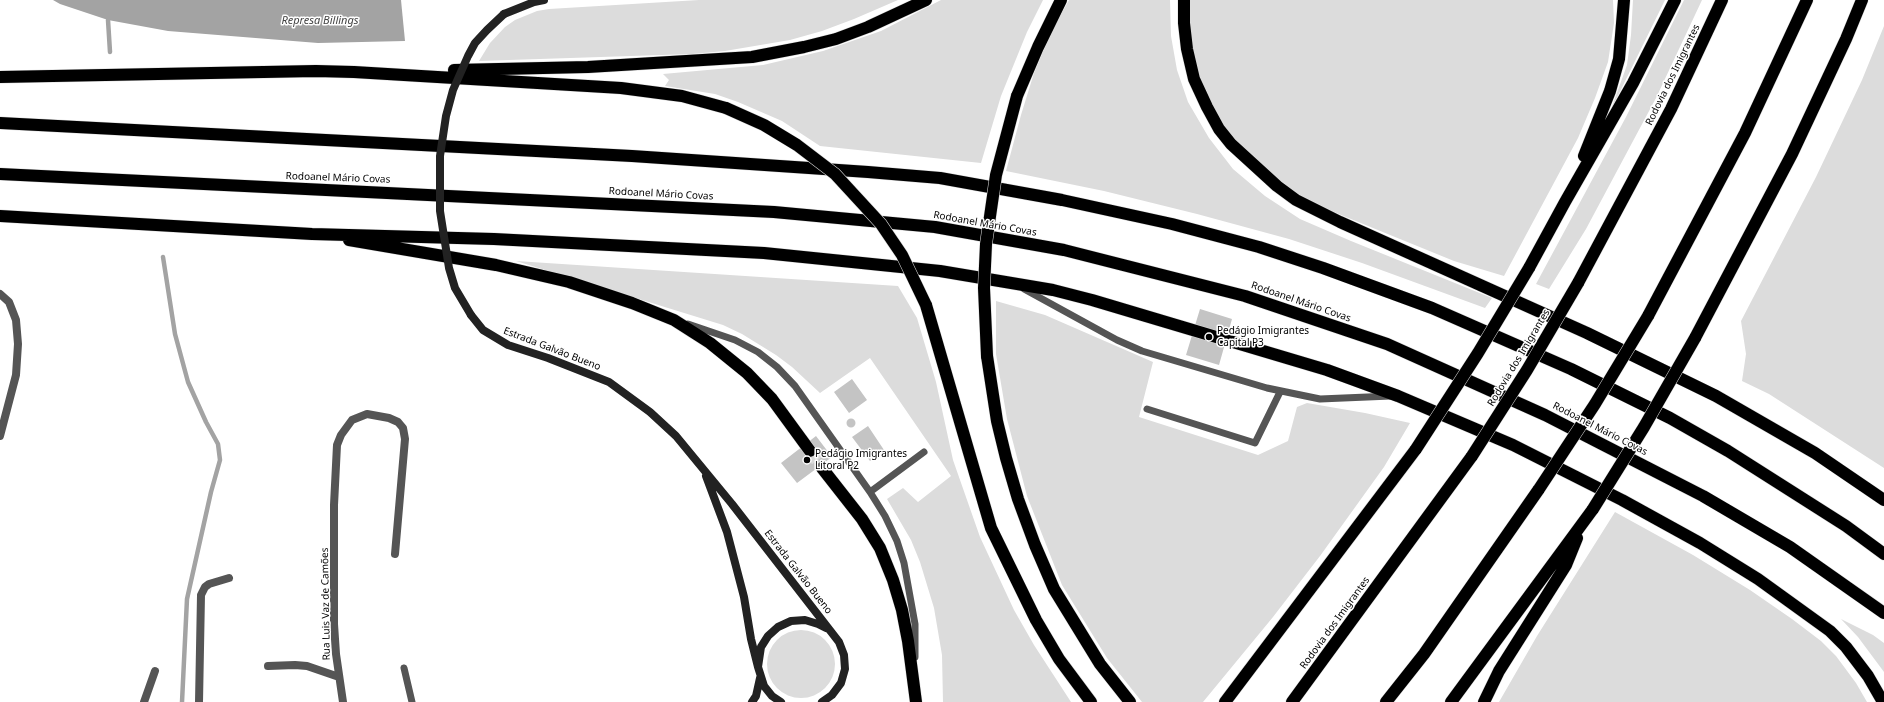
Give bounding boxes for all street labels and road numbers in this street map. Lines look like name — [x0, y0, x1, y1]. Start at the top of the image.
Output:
street label: Rodovia dos Imigrantes — [1643, 23, 1703, 127]
street label: Rodoanel Mário Covas — [285, 170, 391, 186]
street label: Rodoanel Mário Covas — [608, 185, 714, 203]
street label: Rodoanel Mário Covas — [932, 209, 1038, 239]
street label: Rodoanel Mário Covas — [1250, 279, 1352, 325]
street label: Rodovia dos Imigrantes — [1485, 307, 1553, 409]
street label: Estrada Galvão Bueno — [502, 325, 602, 373]
street label: Rodoanel Mário Covas — [1551, 400, 1649, 458]
street label: Estrada Galvão Bueno — [761, 528, 835, 616]
street label: Rua Luis Vaz de Camões — [319, 547, 333, 661]
street label: Rodovia dos Imigrantes — [1298, 575, 1372, 671]

